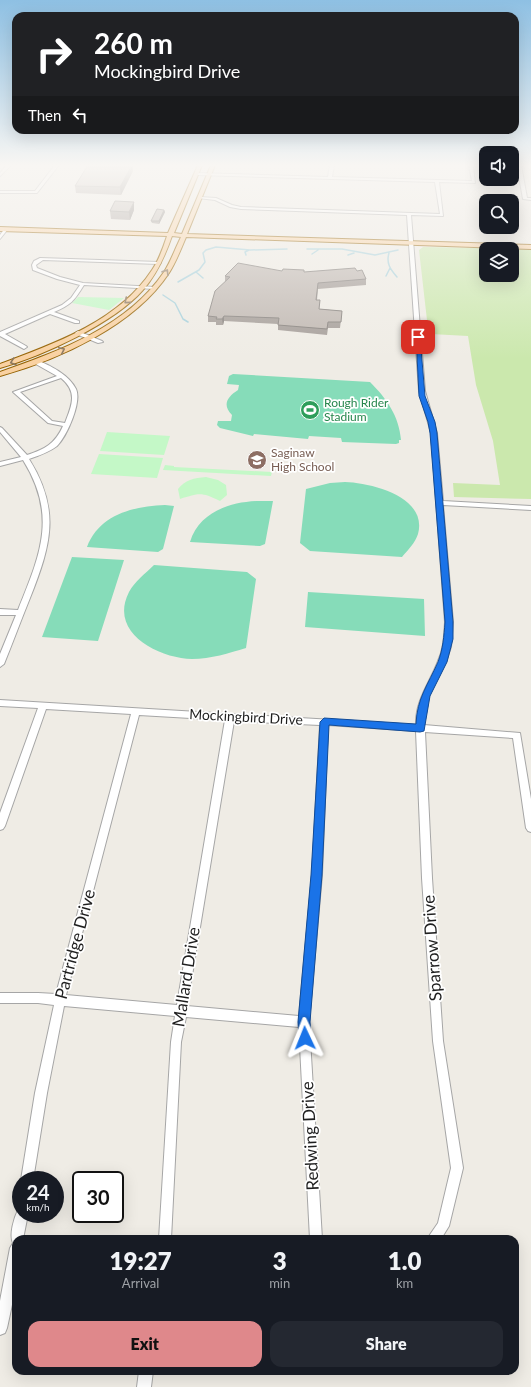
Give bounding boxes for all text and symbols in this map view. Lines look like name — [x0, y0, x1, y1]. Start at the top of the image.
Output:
text: 260 m — [94, 26, 173, 60]
icon: right — [28, 28, 80, 80]
text: Mockingbird Drive — [94, 60, 240, 82]
icon: left — [69, 104, 91, 126]
text: Then — [28, 106, 61, 124]
map controls — [479, 146, 519, 282]
button: sound — [479, 146, 519, 186]
button: search — [479, 194, 519, 234]
button: layers — [479, 242, 519, 282]
one-way arrow — [162, 269, 169, 276]
one-way arrow — [124, 296, 132, 303]
pin — [401, 320, 435, 354]
icon: arrive — [407, 326, 429, 348]
one-way arrow — [58, 347, 66, 355]
one-way arrow — [9, 357, 16, 365]
place label: Rough Rider Stadium — [324, 395, 389, 424]
sports icon: Rough Rider Stadium — [299, 399, 321, 421]
place label: Saginaw High School — [271, 445, 334, 474]
school or university icon: Saginaw High School — [246, 449, 268, 471]
street label: Mockingbird Drive — [189, 705, 303, 728]
street label: Partridge Drive — [50, 887, 99, 1001]
street label: Sparrow Drive — [417, 894, 446, 1002]
street label: Mallard Drive — [167, 926, 204, 1028]
position arrow — [284, 1017, 326, 1059]
street label: Redwing Drive — [296, 1081, 323, 1191]
speed limit sign: 30 — [72, 1171, 124, 1223]
text: 24 — [26, 1180, 50, 1204]
text: km/h — [26, 1201, 50, 1213]
text: 19:27 — [110, 1246, 172, 1275]
text: 3 — [273, 1246, 287, 1275]
text: 1.0 — [388, 1246, 421, 1275]
text: Arrival — [122, 1275, 159, 1291]
text: min — [269, 1275, 290, 1291]
text: km — [396, 1275, 413, 1291]
button: Exit — [28, 1321, 262, 1367]
button: Share — [270, 1321, 503, 1367]

